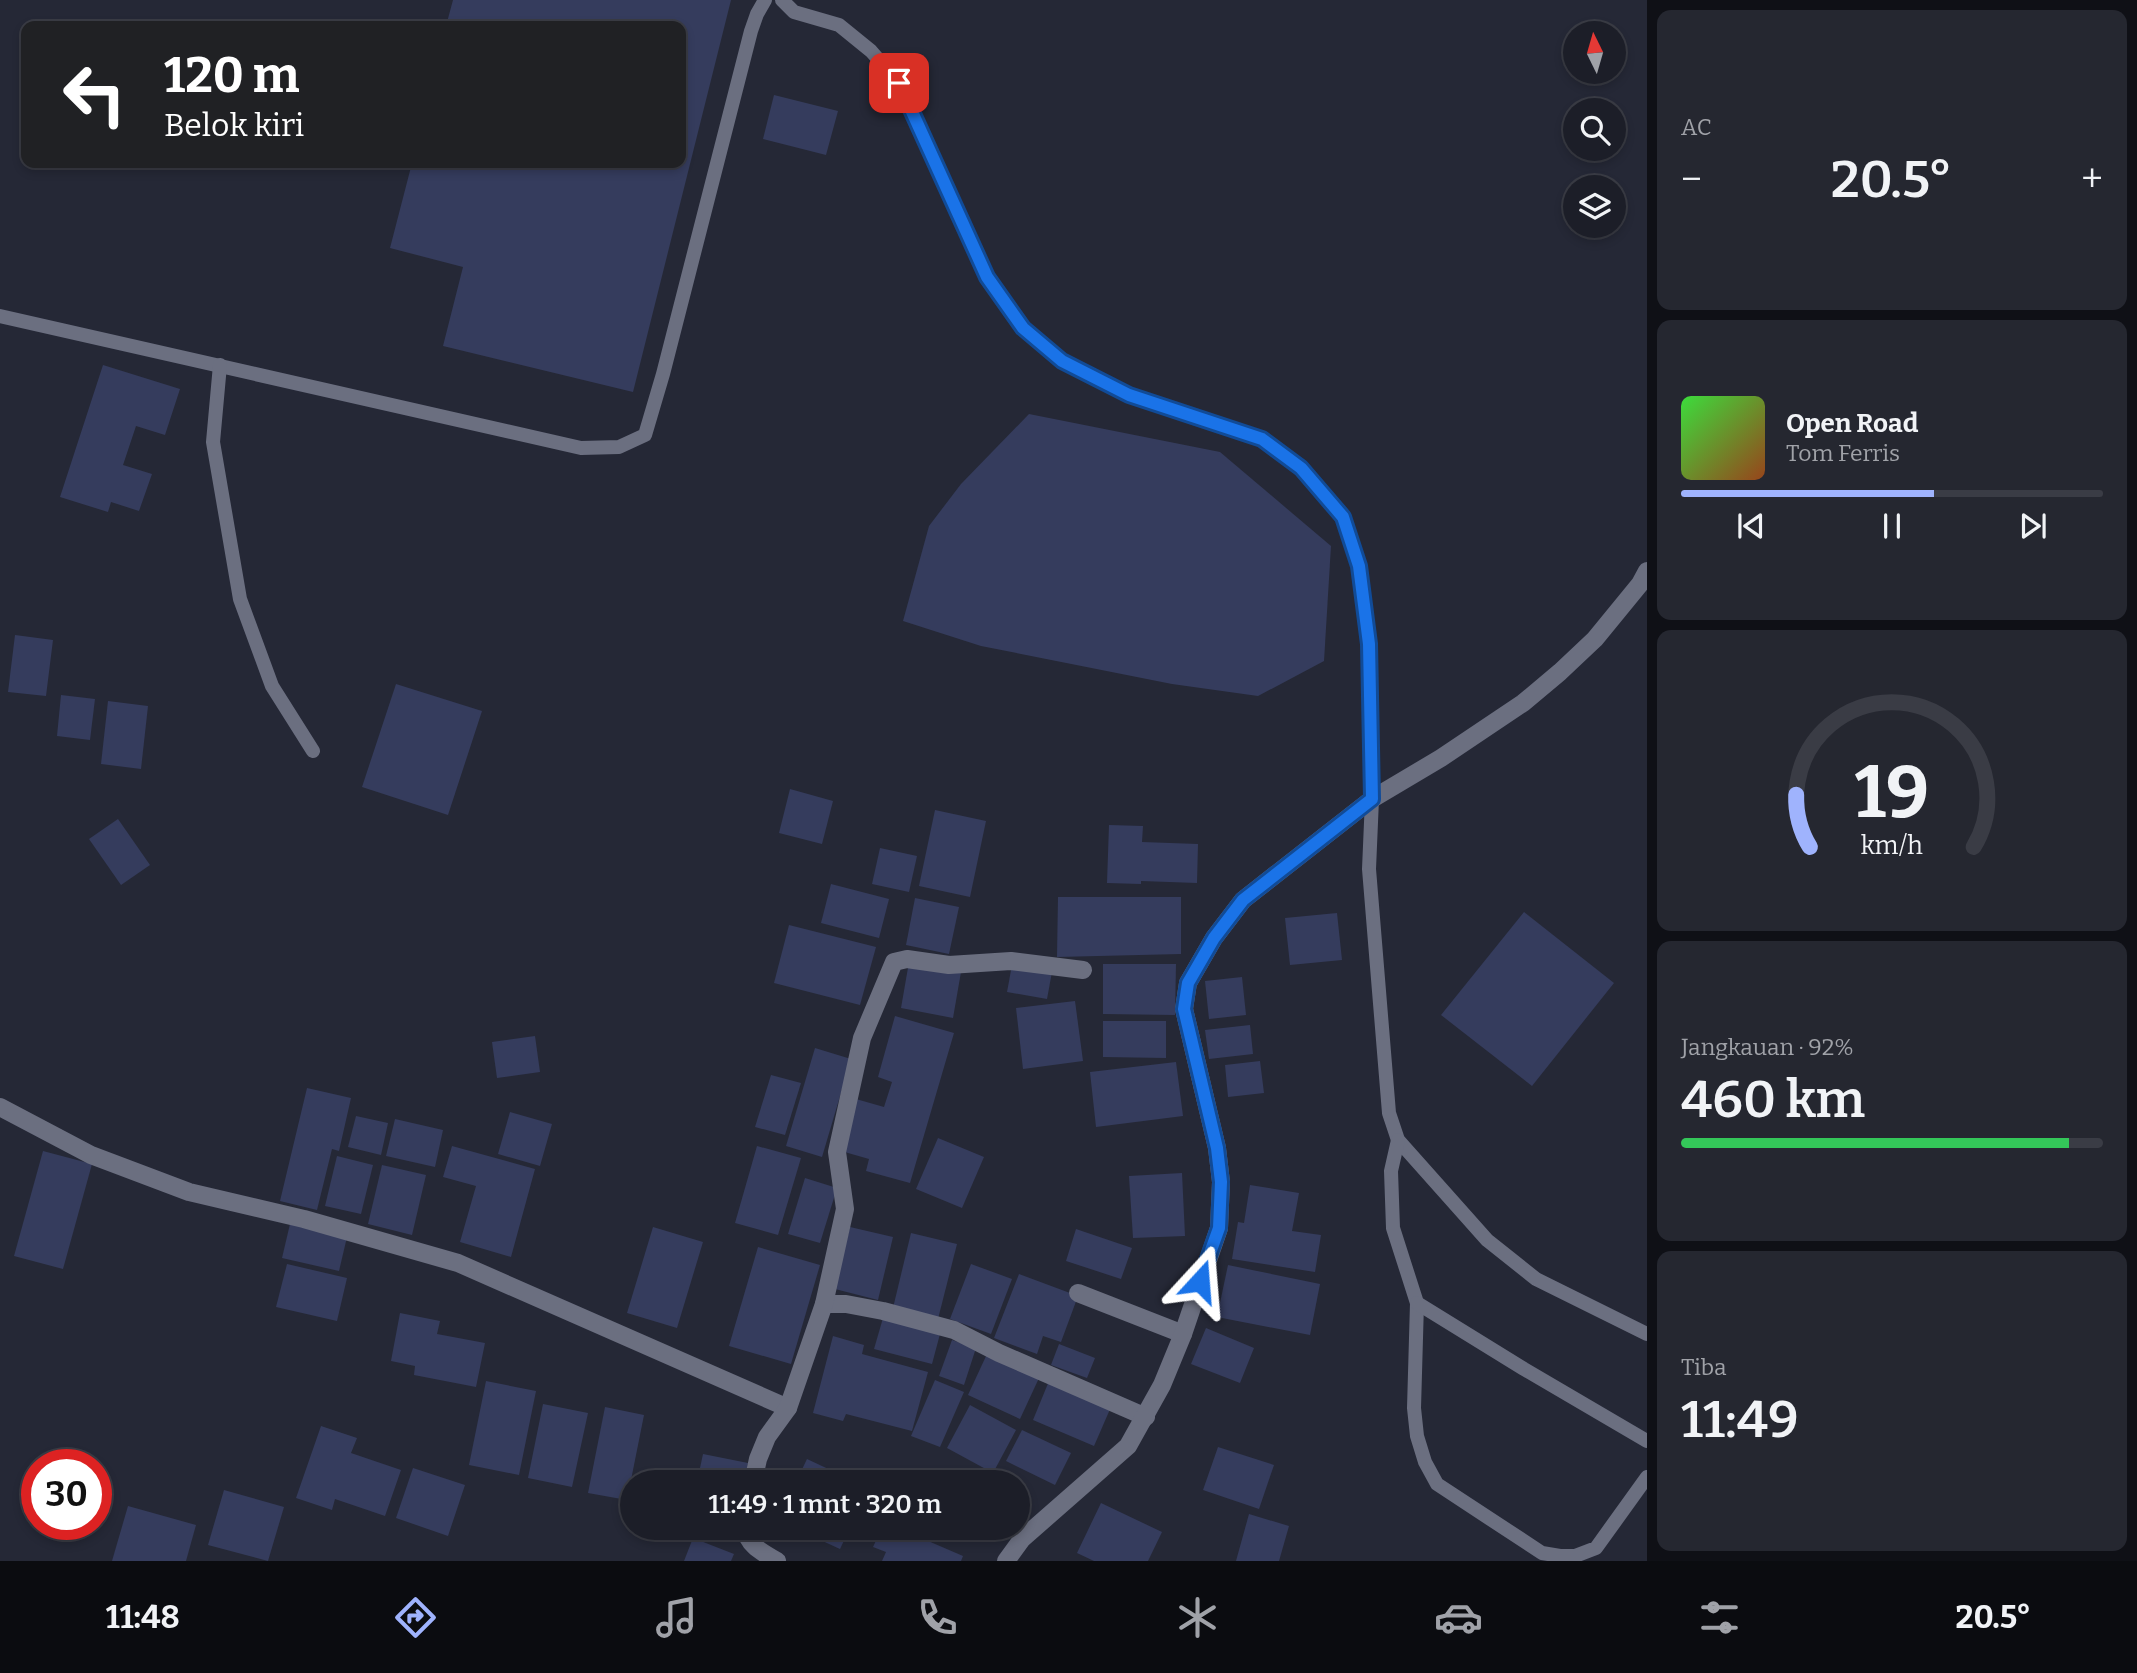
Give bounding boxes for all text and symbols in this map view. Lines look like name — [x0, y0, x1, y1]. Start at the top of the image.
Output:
north arrow — [1563, 21, 1626, 84]
map controls — [1563, 21, 1626, 238]
text: 120 m — [164, 46, 299, 105]
icon: left — [49, 49, 140, 140]
pin — [869, 53, 929, 113]
icon: arrive — [880, 64, 918, 102]
button: search — [1563, 98, 1626, 161]
text: Belok kiri — [164, 106, 304, 144]
text: AC — [1681, 113, 1712, 141]
text: 20.5° — [1831, 148, 1953, 211]
text: − — [1681, 156, 1702, 202]
text: + — [2081, 156, 2103, 202]
button: layers — [1563, 175, 1626, 238]
text: Open Road — [1786, 408, 1918, 439]
text: Tom Ferris — [1786, 439, 1900, 467]
icon: previous — [1732, 507, 1770, 545]
icon: pause — [1873, 507, 1911, 545]
icon: next — [2014, 507, 2052, 545]
text: 19 — [1855, 749, 1929, 836]
text: km/h — [1861, 830, 1923, 860]
text: Jangkauan · 92% — [1681, 1033, 1854, 1061]
text: 460 km — [1681, 1068, 1865, 1131]
position arrow — [1163, 1244, 1237, 1318]
text: Tiba — [1681, 1353, 1727, 1381]
text: 11:49 — [1681, 1388, 1799, 1451]
speed limit sign: 30 — [21, 1449, 112, 1540]
text: 11:49 · 1 mnt · 320 m — [709, 1489, 941, 1520]
icon: directions — [391, 1593, 440, 1642]
icon: music — [652, 1593, 701, 1642]
icon: phone — [913, 1593, 962, 1642]
icon: climate — [1173, 1593, 1222, 1642]
icon: car — [1434, 1593, 1483, 1642]
icon: filters — [1695, 1593, 1744, 1642]
text: 11:48 — [106, 1598, 180, 1636]
text: 20.5° — [1956, 1598, 2031, 1636]

